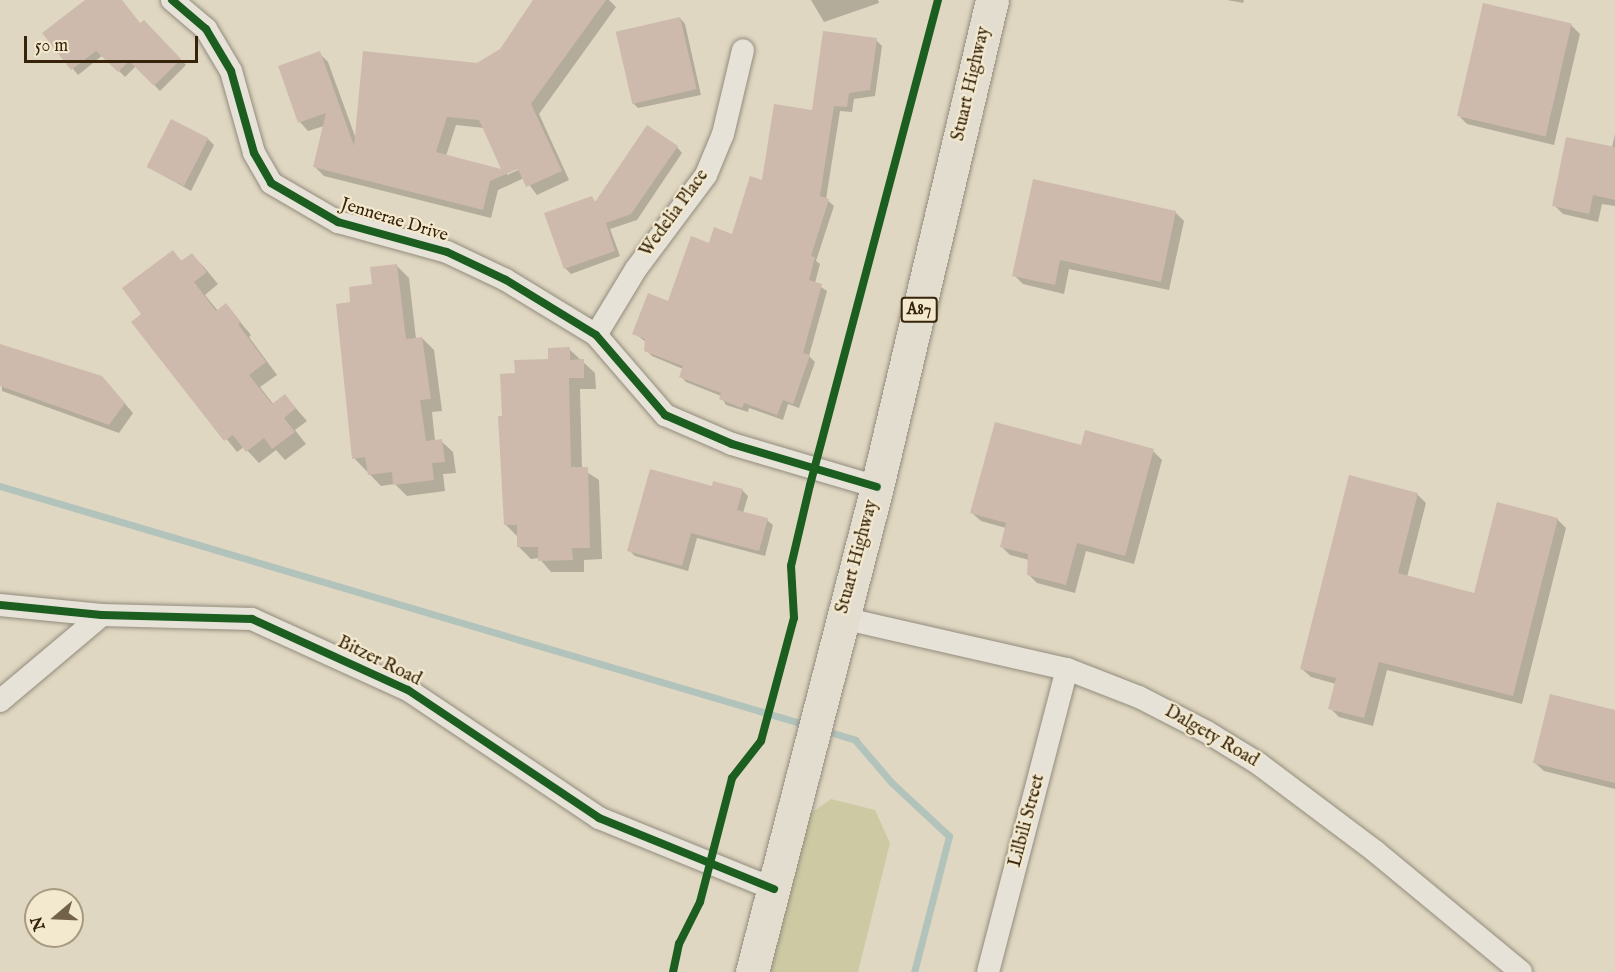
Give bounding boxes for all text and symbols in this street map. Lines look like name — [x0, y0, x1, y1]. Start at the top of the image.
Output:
scale bar — [27, 24, 201, 62]
street label: Stuart Highway — [948, 25, 996, 143]
text: 50 m — [35, 35, 68, 58]
street label: Wedelia Place — [636, 166, 714, 262]
street label: Jennerae Drive — [338, 194, 450, 248]
road number: A87 — [900, 297, 938, 323]
street label: Stuart Highway — [832, 498, 884, 616]
street label: Bitzer Road — [334, 632, 424, 692]
street label: Dalgety Road — [1160, 701, 1262, 773]
street label: Lilbili Street — [1005, 772, 1051, 870]
north arrow — [24, 888, 84, 948]
text: N — [27, 913, 51, 933]

